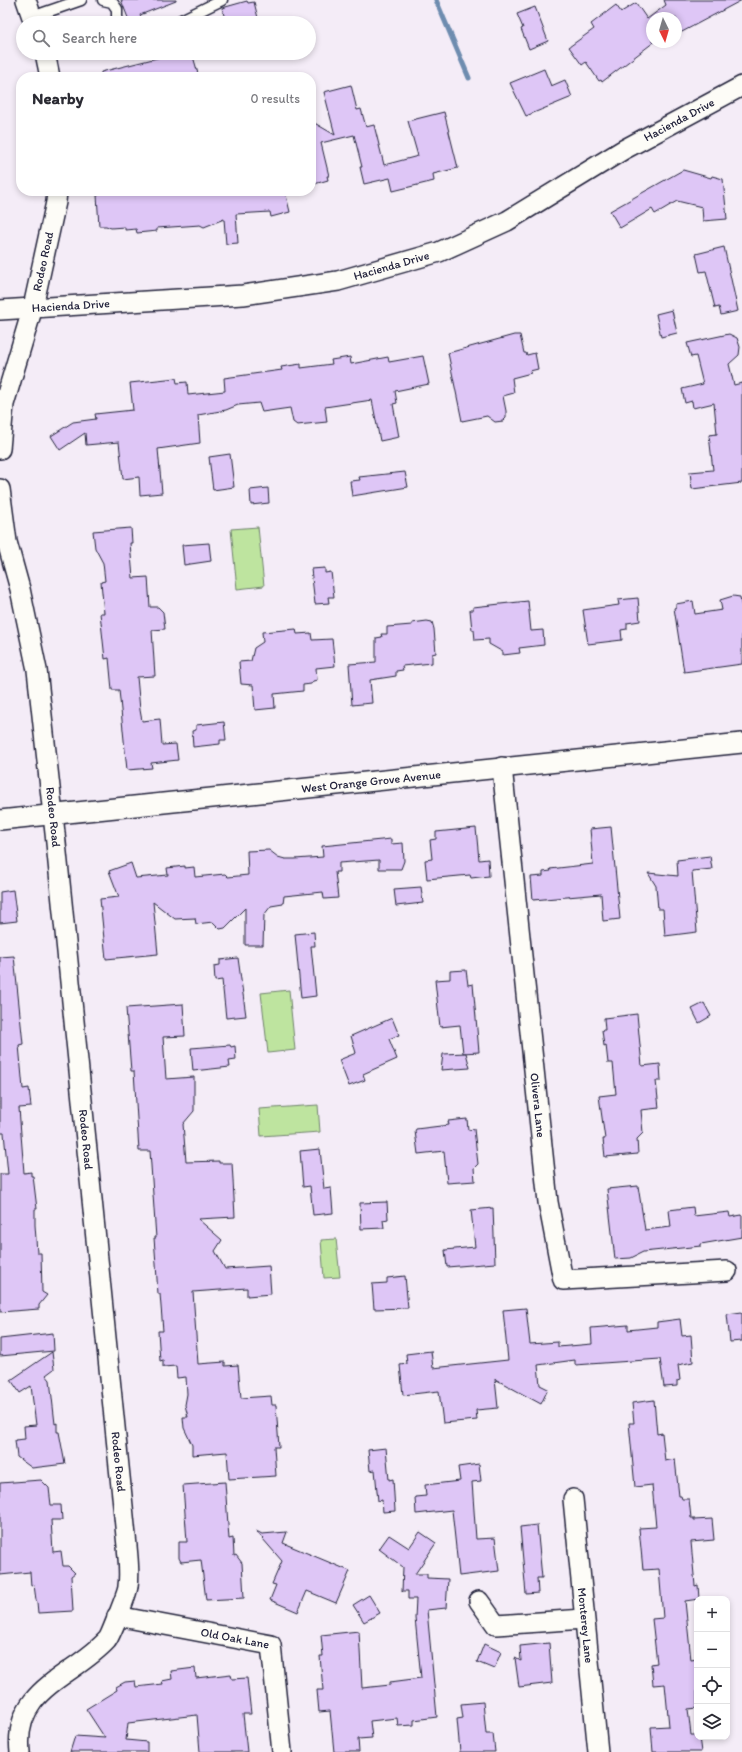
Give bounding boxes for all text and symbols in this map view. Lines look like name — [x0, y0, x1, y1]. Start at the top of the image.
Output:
north arrow — [646, 12, 682, 48]
search box — [16, 16, 316, 60]
icon: search — [30, 27, 52, 49]
text: Search here — [62, 29, 137, 47]
text: Nearby — [32, 88, 84, 108]
text: 0 results — [250, 91, 300, 106]
street label: Hacienda Drive — [641, 95, 717, 145]
street label: Rodeo Road — [30, 230, 56, 293]
street label: Hacienda Drive — [352, 248, 431, 283]
street label: Hacienda Drive — [31, 296, 111, 315]
street label: West Orange Grove Avenue — [301, 767, 442, 796]
street label: Rodeo Road — [43, 786, 63, 848]
street label: Olivera Lane — [527, 1072, 548, 1138]
street label: Rodeo Road — [76, 1109, 96, 1171]
street label: Rodeo Road — [108, 1431, 129, 1493]
street label: Monterey Lane — [575, 1587, 596, 1664]
map controls — [694, 1596, 730, 1740]
button: + — [694, 1596, 730, 1632]
street label: Old Oak Lane — [199, 1625, 271, 1652]
button: − — [694, 1632, 730, 1668]
button: locate — [694, 1668, 730, 1704]
button: layers — [694, 1704, 730, 1740]

